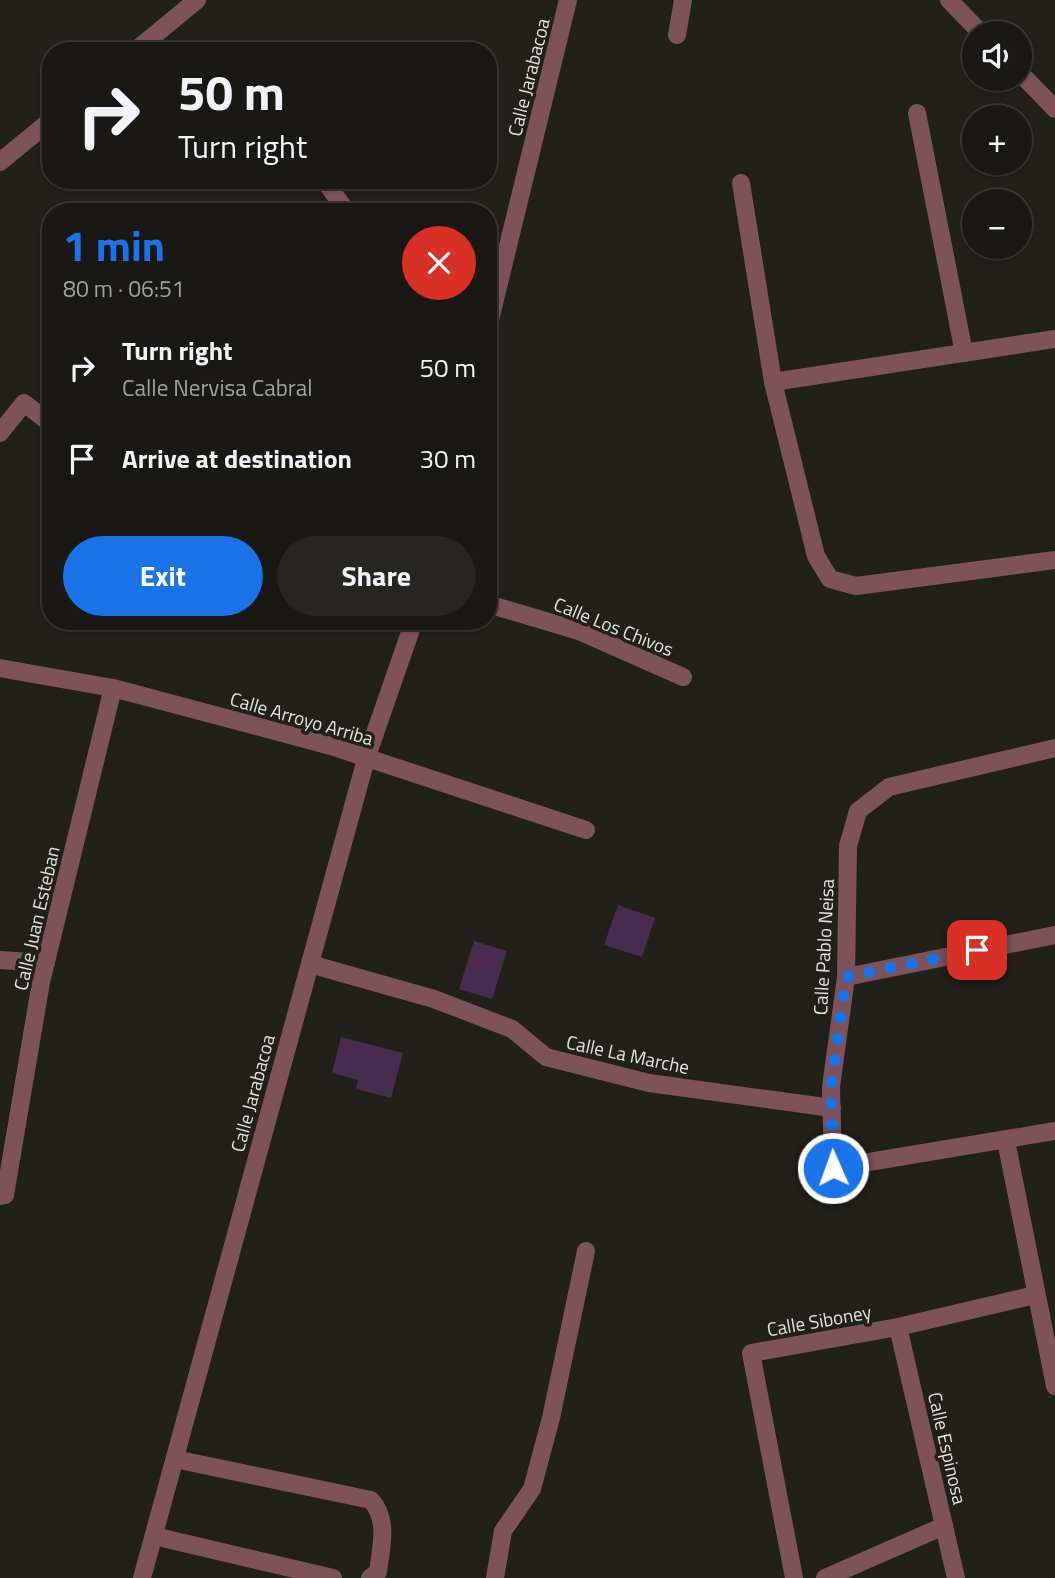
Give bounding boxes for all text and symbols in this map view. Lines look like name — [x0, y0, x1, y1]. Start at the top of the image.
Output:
street label: Calle Jarabacoa — [499, 14, 557, 139]
map controls — [962, 21, 1032, 259]
button: sound — [962, 21, 1032, 91]
text: 50 m — [178, 54, 285, 129]
icon: right — [63, 70, 154, 161]
button: + — [962, 105, 1032, 175]
text: Turn right — [178, 122, 307, 170]
button: − — [962, 189, 1032, 259]
text: 1 min — [63, 213, 165, 277]
button: close — [402, 226, 476, 300]
text: 80 m · 06:51 — [63, 271, 185, 306]
text: Turn right — [122, 331, 233, 370]
text: 50 m — [419, 348, 476, 387]
icon: right — [63, 349, 101, 387]
text: Calle Nervisa Cabral — [122, 370, 313, 405]
text: Arrive at destination — [122, 439, 352, 478]
text: 30 m — [419, 439, 476, 478]
icon: arrive — [63, 440, 101, 478]
button: Exit — [63, 536, 263, 616]
button: Share — [277, 536, 476, 616]
street label: Calle Los Chivos — [550, 589, 678, 663]
street label: Calle Arroyo Arriba — [227, 684, 378, 752]
street label: Calle Juan Esteban — [5, 843, 67, 993]
street label: Calle Pablo Neisa — [805, 878, 841, 1016]
pin — [947, 920, 1007, 980]
icon: arrive — [958, 931, 996, 969]
street label: Calle La Marche — [564, 1027, 692, 1081]
street label: Calle Jarabacoa — [222, 1030, 282, 1155]
position arrow — [796, 1131, 870, 1205]
street label: Calle Siboney — [764, 1297, 874, 1343]
street label: Calle Espinosa — [921, 1389, 975, 1508]

